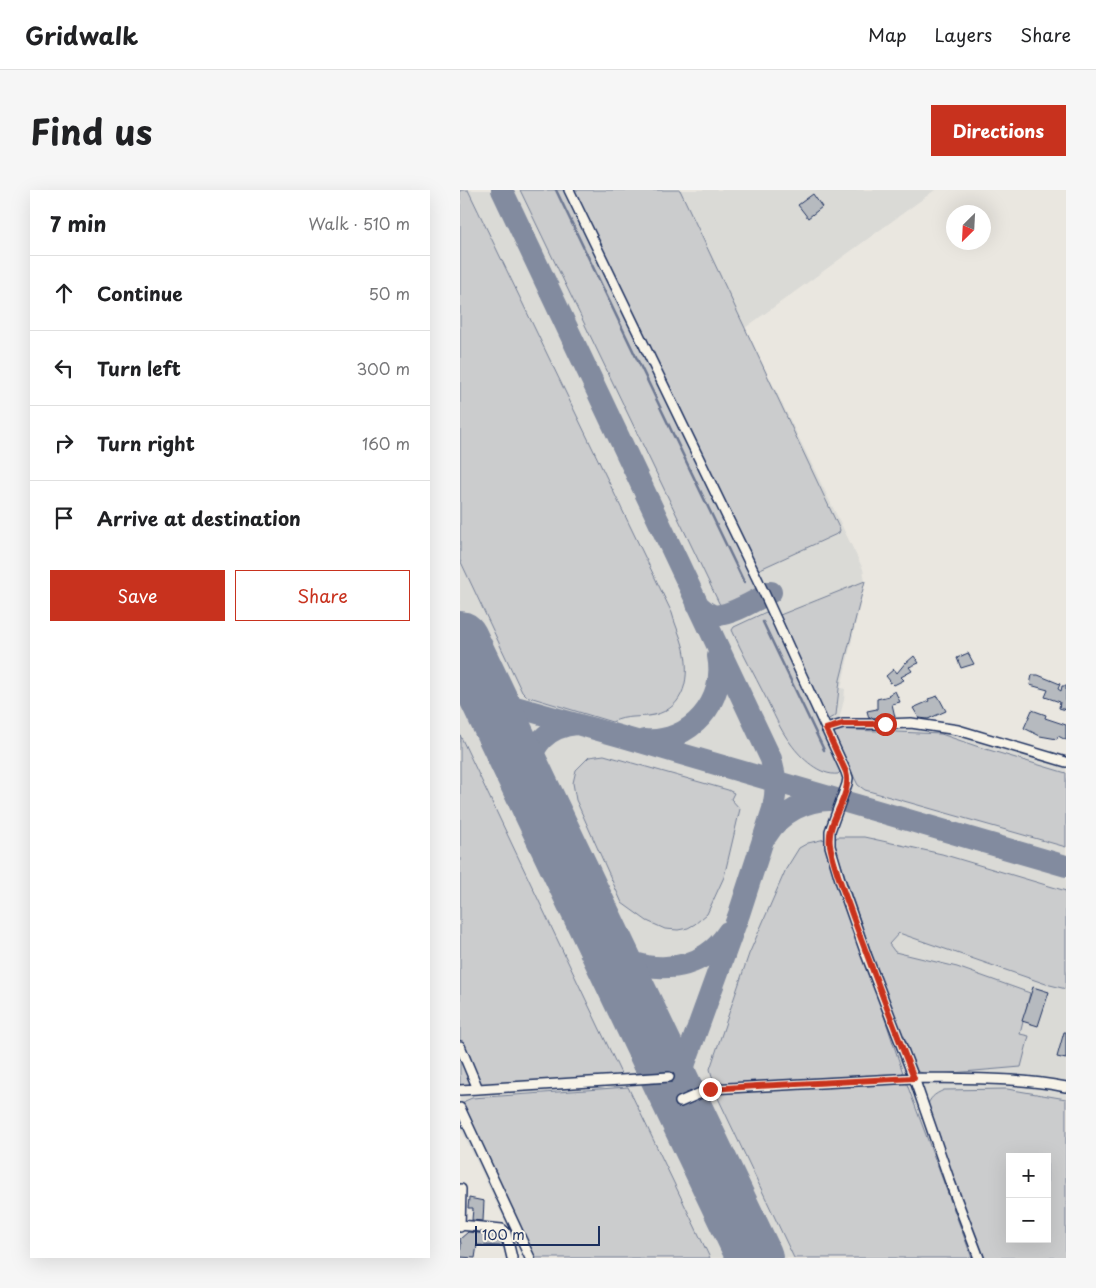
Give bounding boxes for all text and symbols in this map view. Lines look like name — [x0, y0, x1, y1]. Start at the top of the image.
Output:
text: Gridwalk — [25, 17, 138, 53]
text: Map — [868, 21, 907, 48]
text: Layers — [935, 21, 992, 48]
text: Share — [1020, 21, 1071, 48]
text: Find us — [30, 104, 152, 157]
button: Directions — [931, 105, 1066, 156]
north arrow — [946, 205, 991, 250]
text: 7 min — [50, 207, 106, 239]
text: Walk · 510 m — [308, 211, 410, 235]
icon: ahead — [50, 279, 78, 307]
text: Continue — [97, 279, 183, 307]
text: 50 m — [369, 281, 410, 305]
icon: left — [50, 354, 78, 382]
text: Turn left — [97, 354, 181, 382]
text: 300 m — [356, 356, 410, 380]
icon: right — [50, 429, 78, 457]
text: Turn right — [97, 429, 195, 457]
text: 160 m — [362, 431, 410, 455]
icon: arrive — [50, 504, 78, 532]
text: Arrive at destination — [97, 504, 301, 532]
button: Save — [50, 570, 225, 621]
button: Share — [235, 570, 410, 621]
route start — [874, 713, 897, 736]
route end — [699, 1078, 722, 1101]
map controls — [1006, 1153, 1051, 1243]
button: + — [1006, 1153, 1051, 1198]
button: − — [1006, 1198, 1051, 1243]
scale bar — [475, 1223, 600, 1246]
text: 100 m — [482, 1224, 525, 1245]

